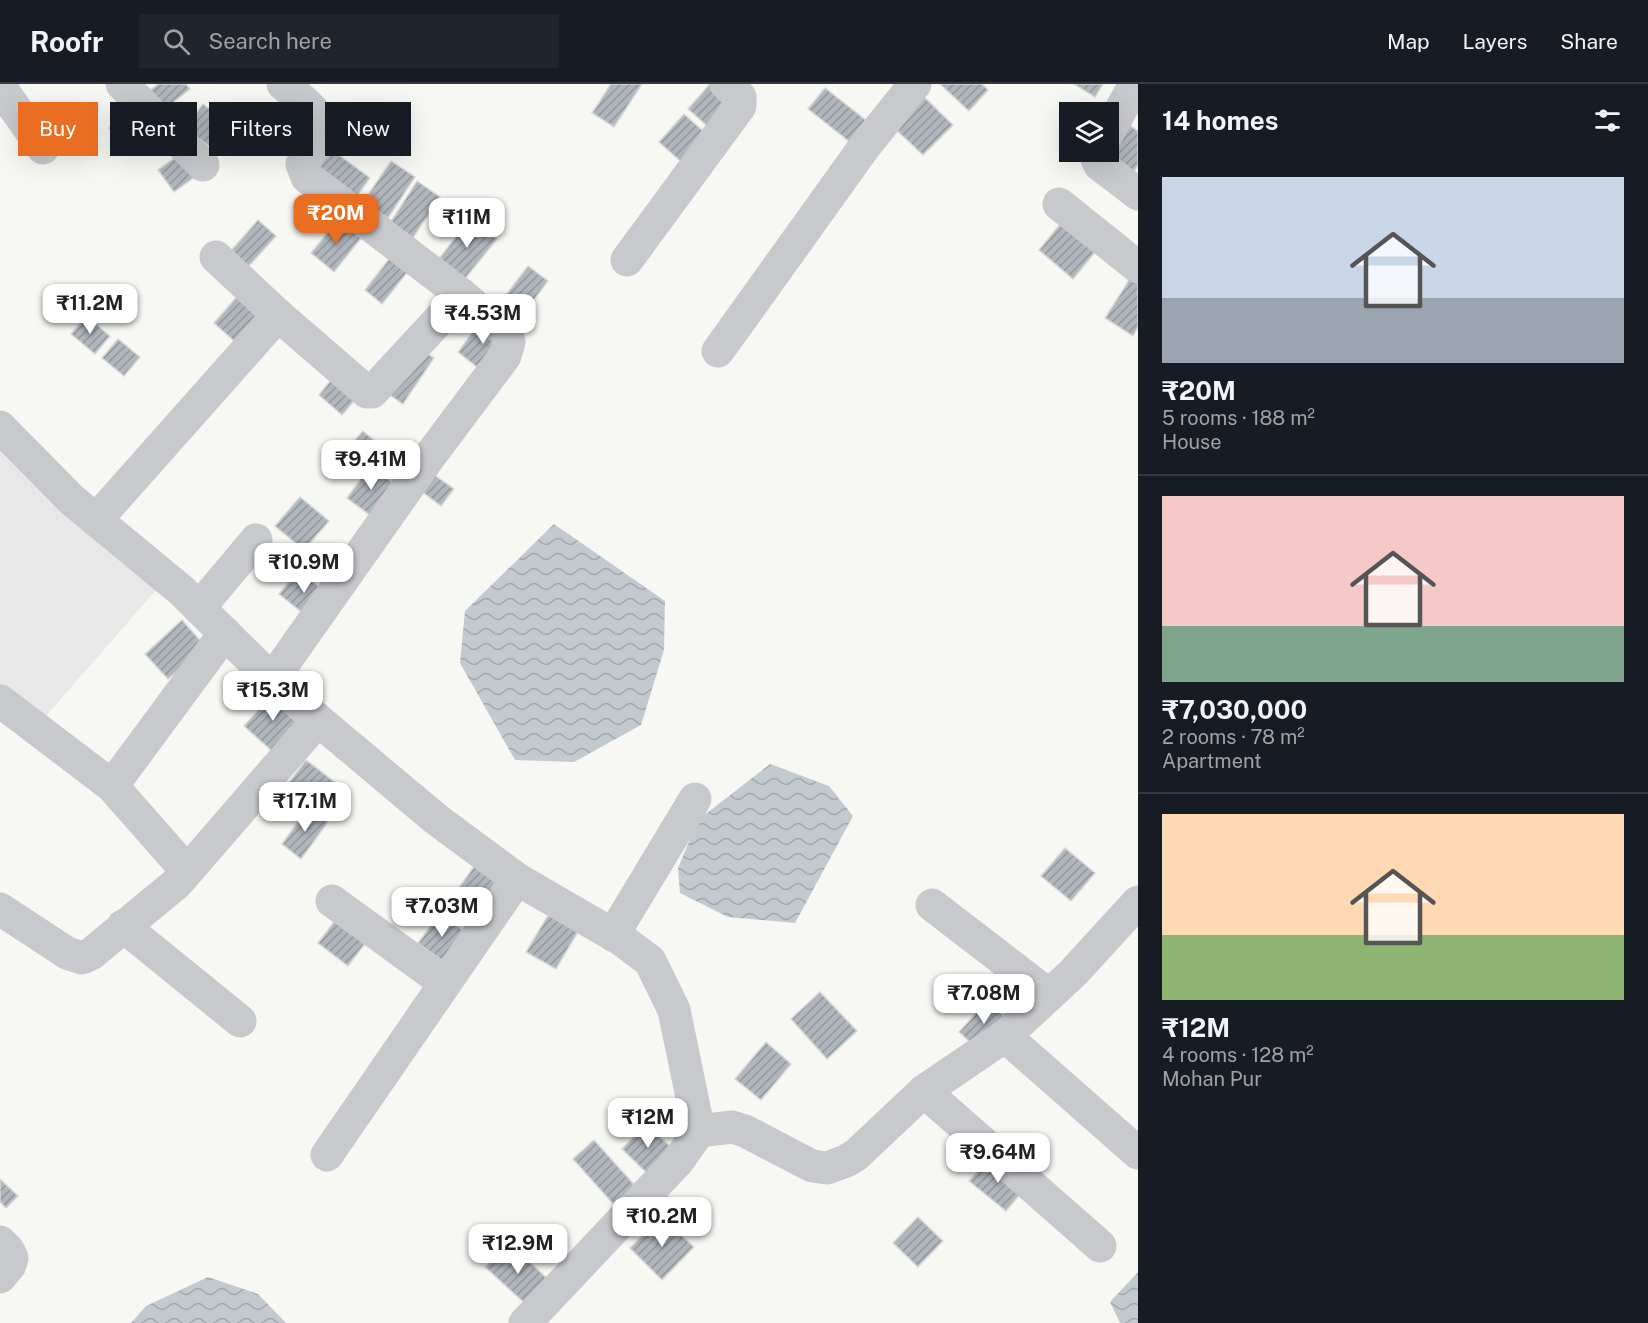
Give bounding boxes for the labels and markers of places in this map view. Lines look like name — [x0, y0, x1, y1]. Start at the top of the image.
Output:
pin: ₹20M — [300, 194, 372, 245]
pin: ₹11M — [431, 198, 503, 249]
pin: ₹11.2M — [41, 284, 139, 335]
pin: ₹4.53M — [434, 294, 532, 345]
pin: ₹9.41M — [322, 440, 420, 491]
pin: ₹10.9M — [255, 543, 353, 594]
pin: ₹15.3M — [224, 671, 322, 722]
pin: ₹17.1M — [256, 782, 354, 833]
pin: ₹7.03M — [393, 887, 491, 938]
pin: ₹7.08M — [935, 974, 1033, 1025]
pin: ₹12M — [612, 1098, 684, 1149]
pin: ₹9.64M — [949, 1133, 1047, 1184]
pin: ₹10.2M — [613, 1197, 711, 1248]
pin: ₹12.9M — [469, 1224, 567, 1275]

